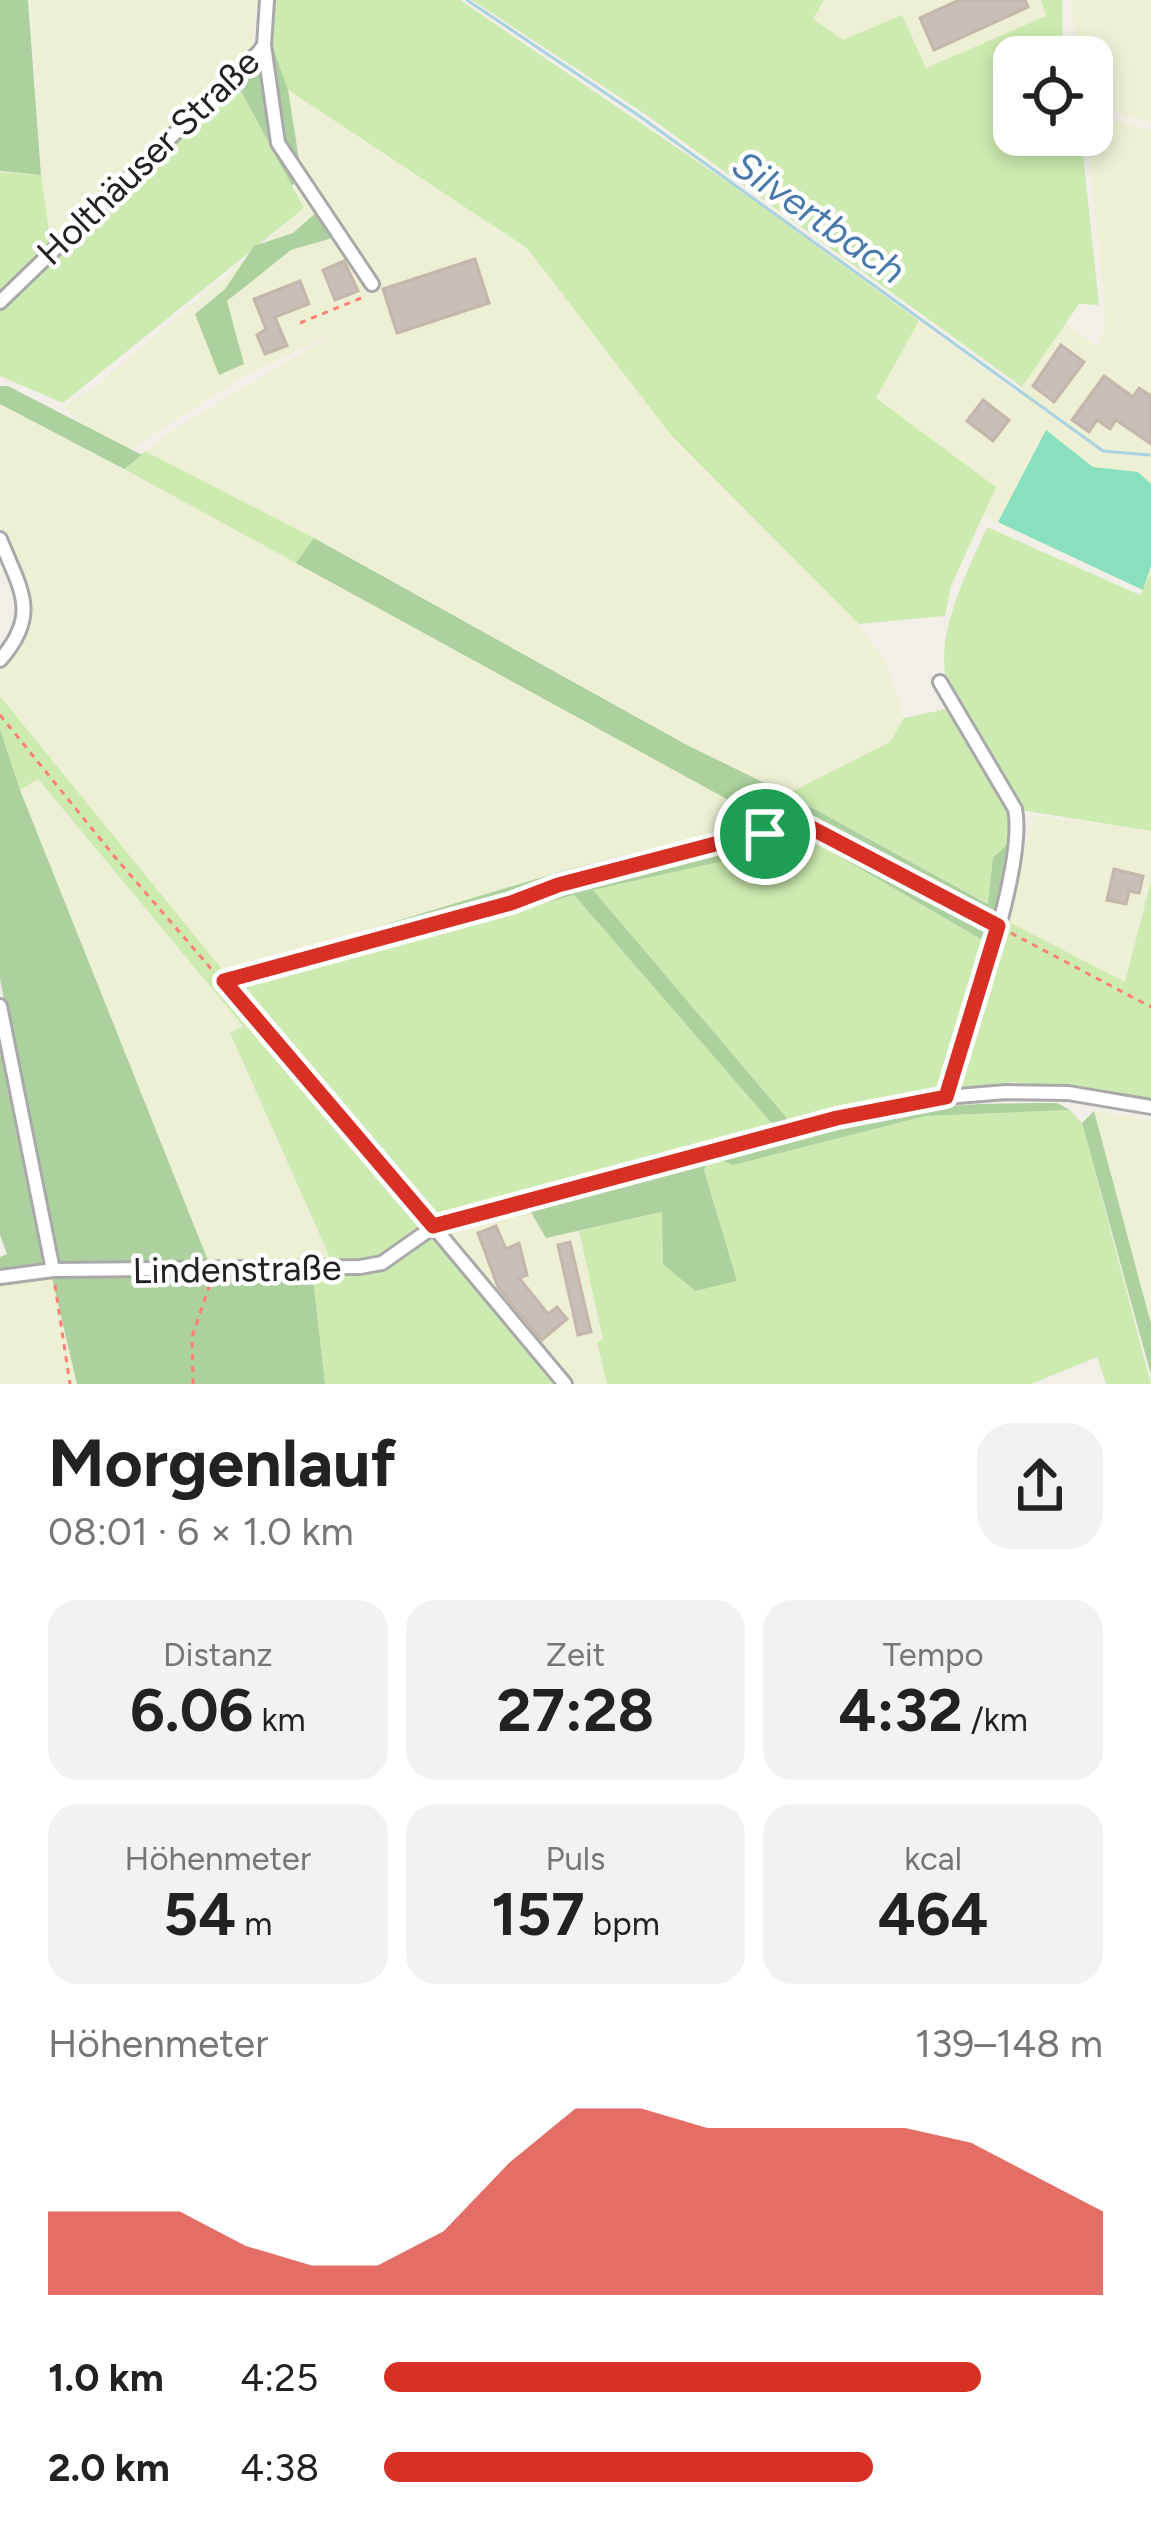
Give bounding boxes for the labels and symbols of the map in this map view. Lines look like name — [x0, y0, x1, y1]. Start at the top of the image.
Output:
street label: Holthäuser Straße — [28, 40, 268, 274]
water label: Silvertbach — [724, 140, 914, 294]
pin — [714, 783, 816, 885]
street label: Lindenstraße — [132, 1246, 342, 1292]

